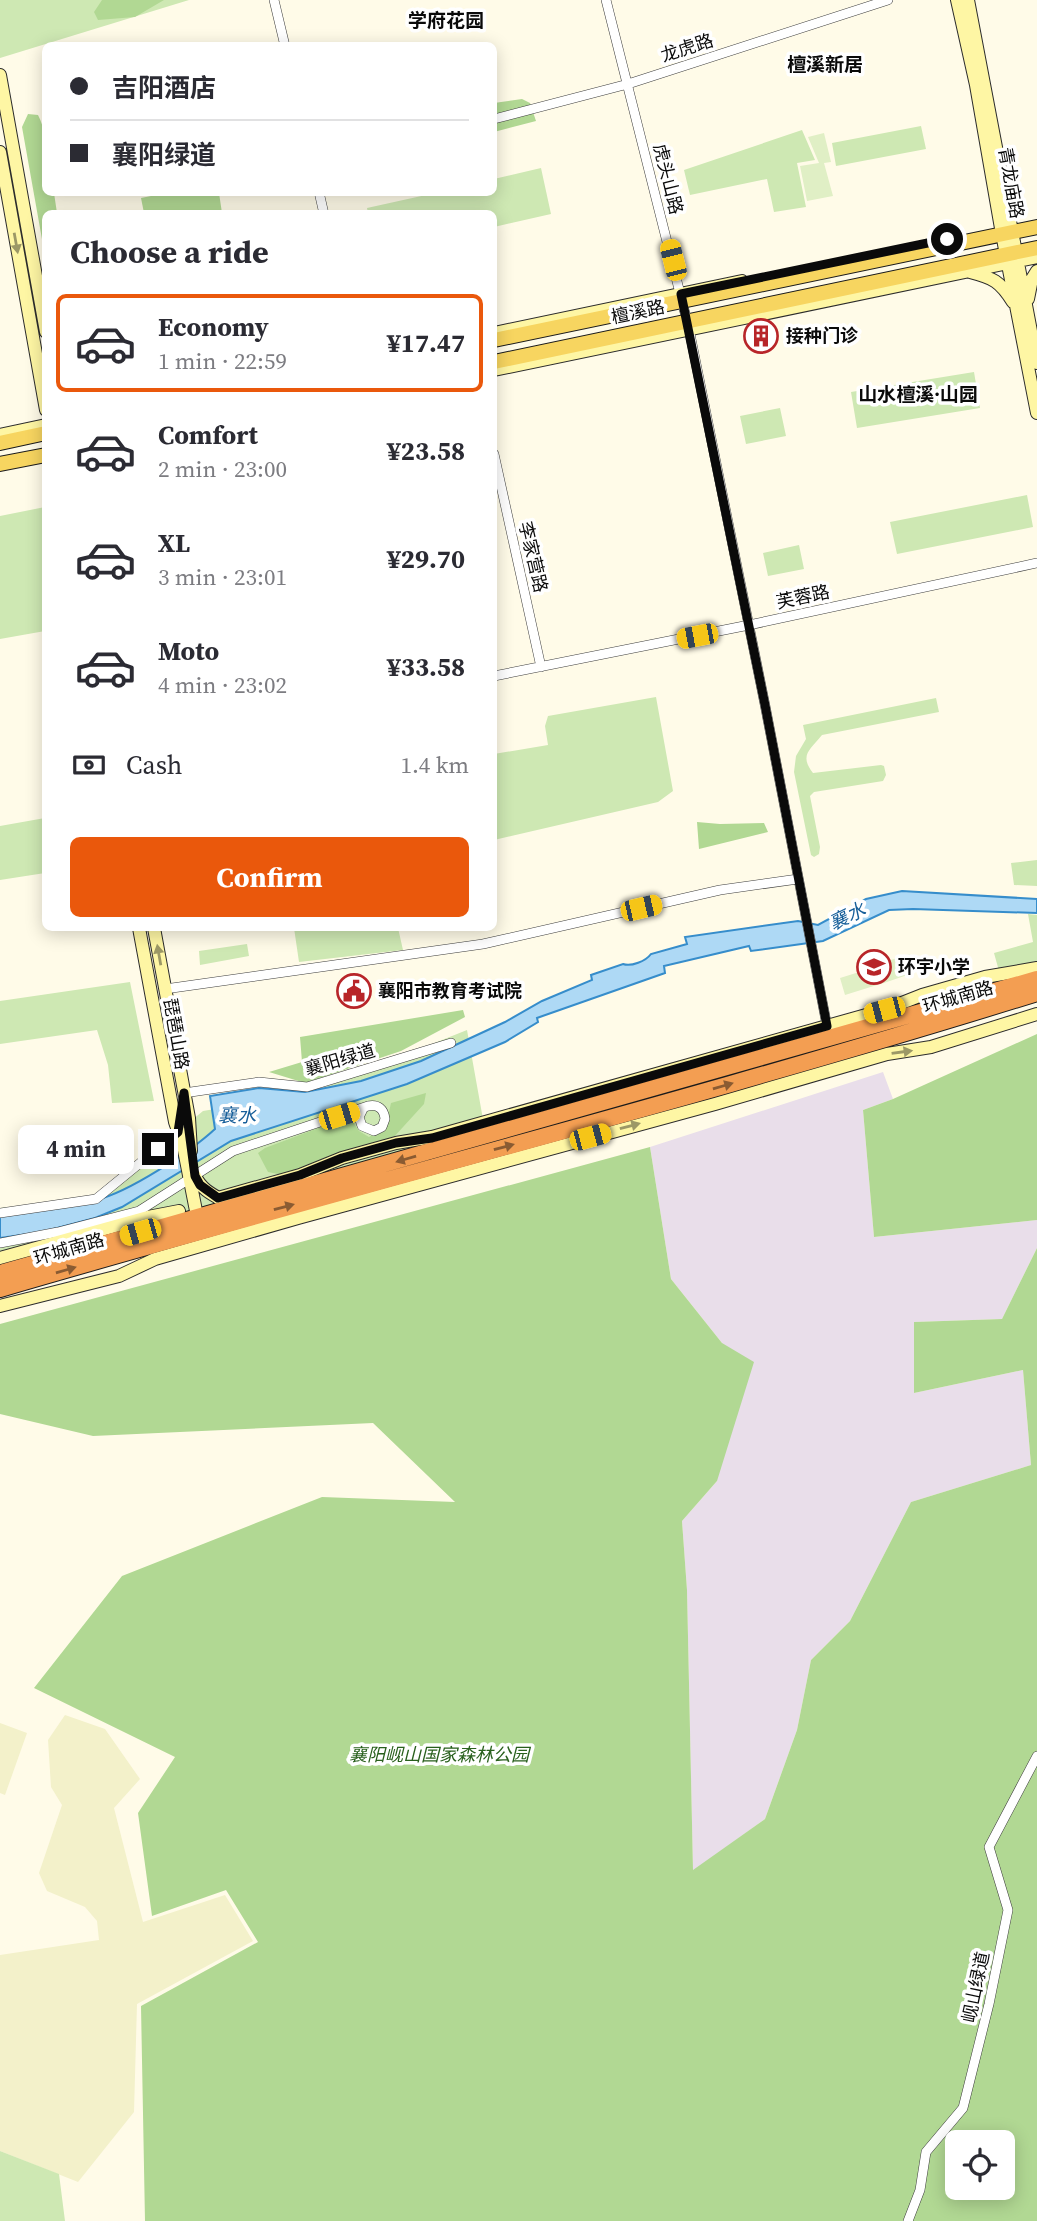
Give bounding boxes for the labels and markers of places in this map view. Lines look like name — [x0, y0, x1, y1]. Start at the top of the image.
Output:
building icon: 接种门诊 — [742, 317, 780, 355]
place label: 接种门诊 — [786, 323, 858, 348]
school or university icon: 环宇小学 — [855, 948, 893, 986]
place label: 环宇小学 — [898, 954, 970, 979]
public building icon: 襄阳市教育考试院 — [335, 972, 373, 1010]
place label: 襄阳市教育考试院 — [378, 978, 522, 1003]

